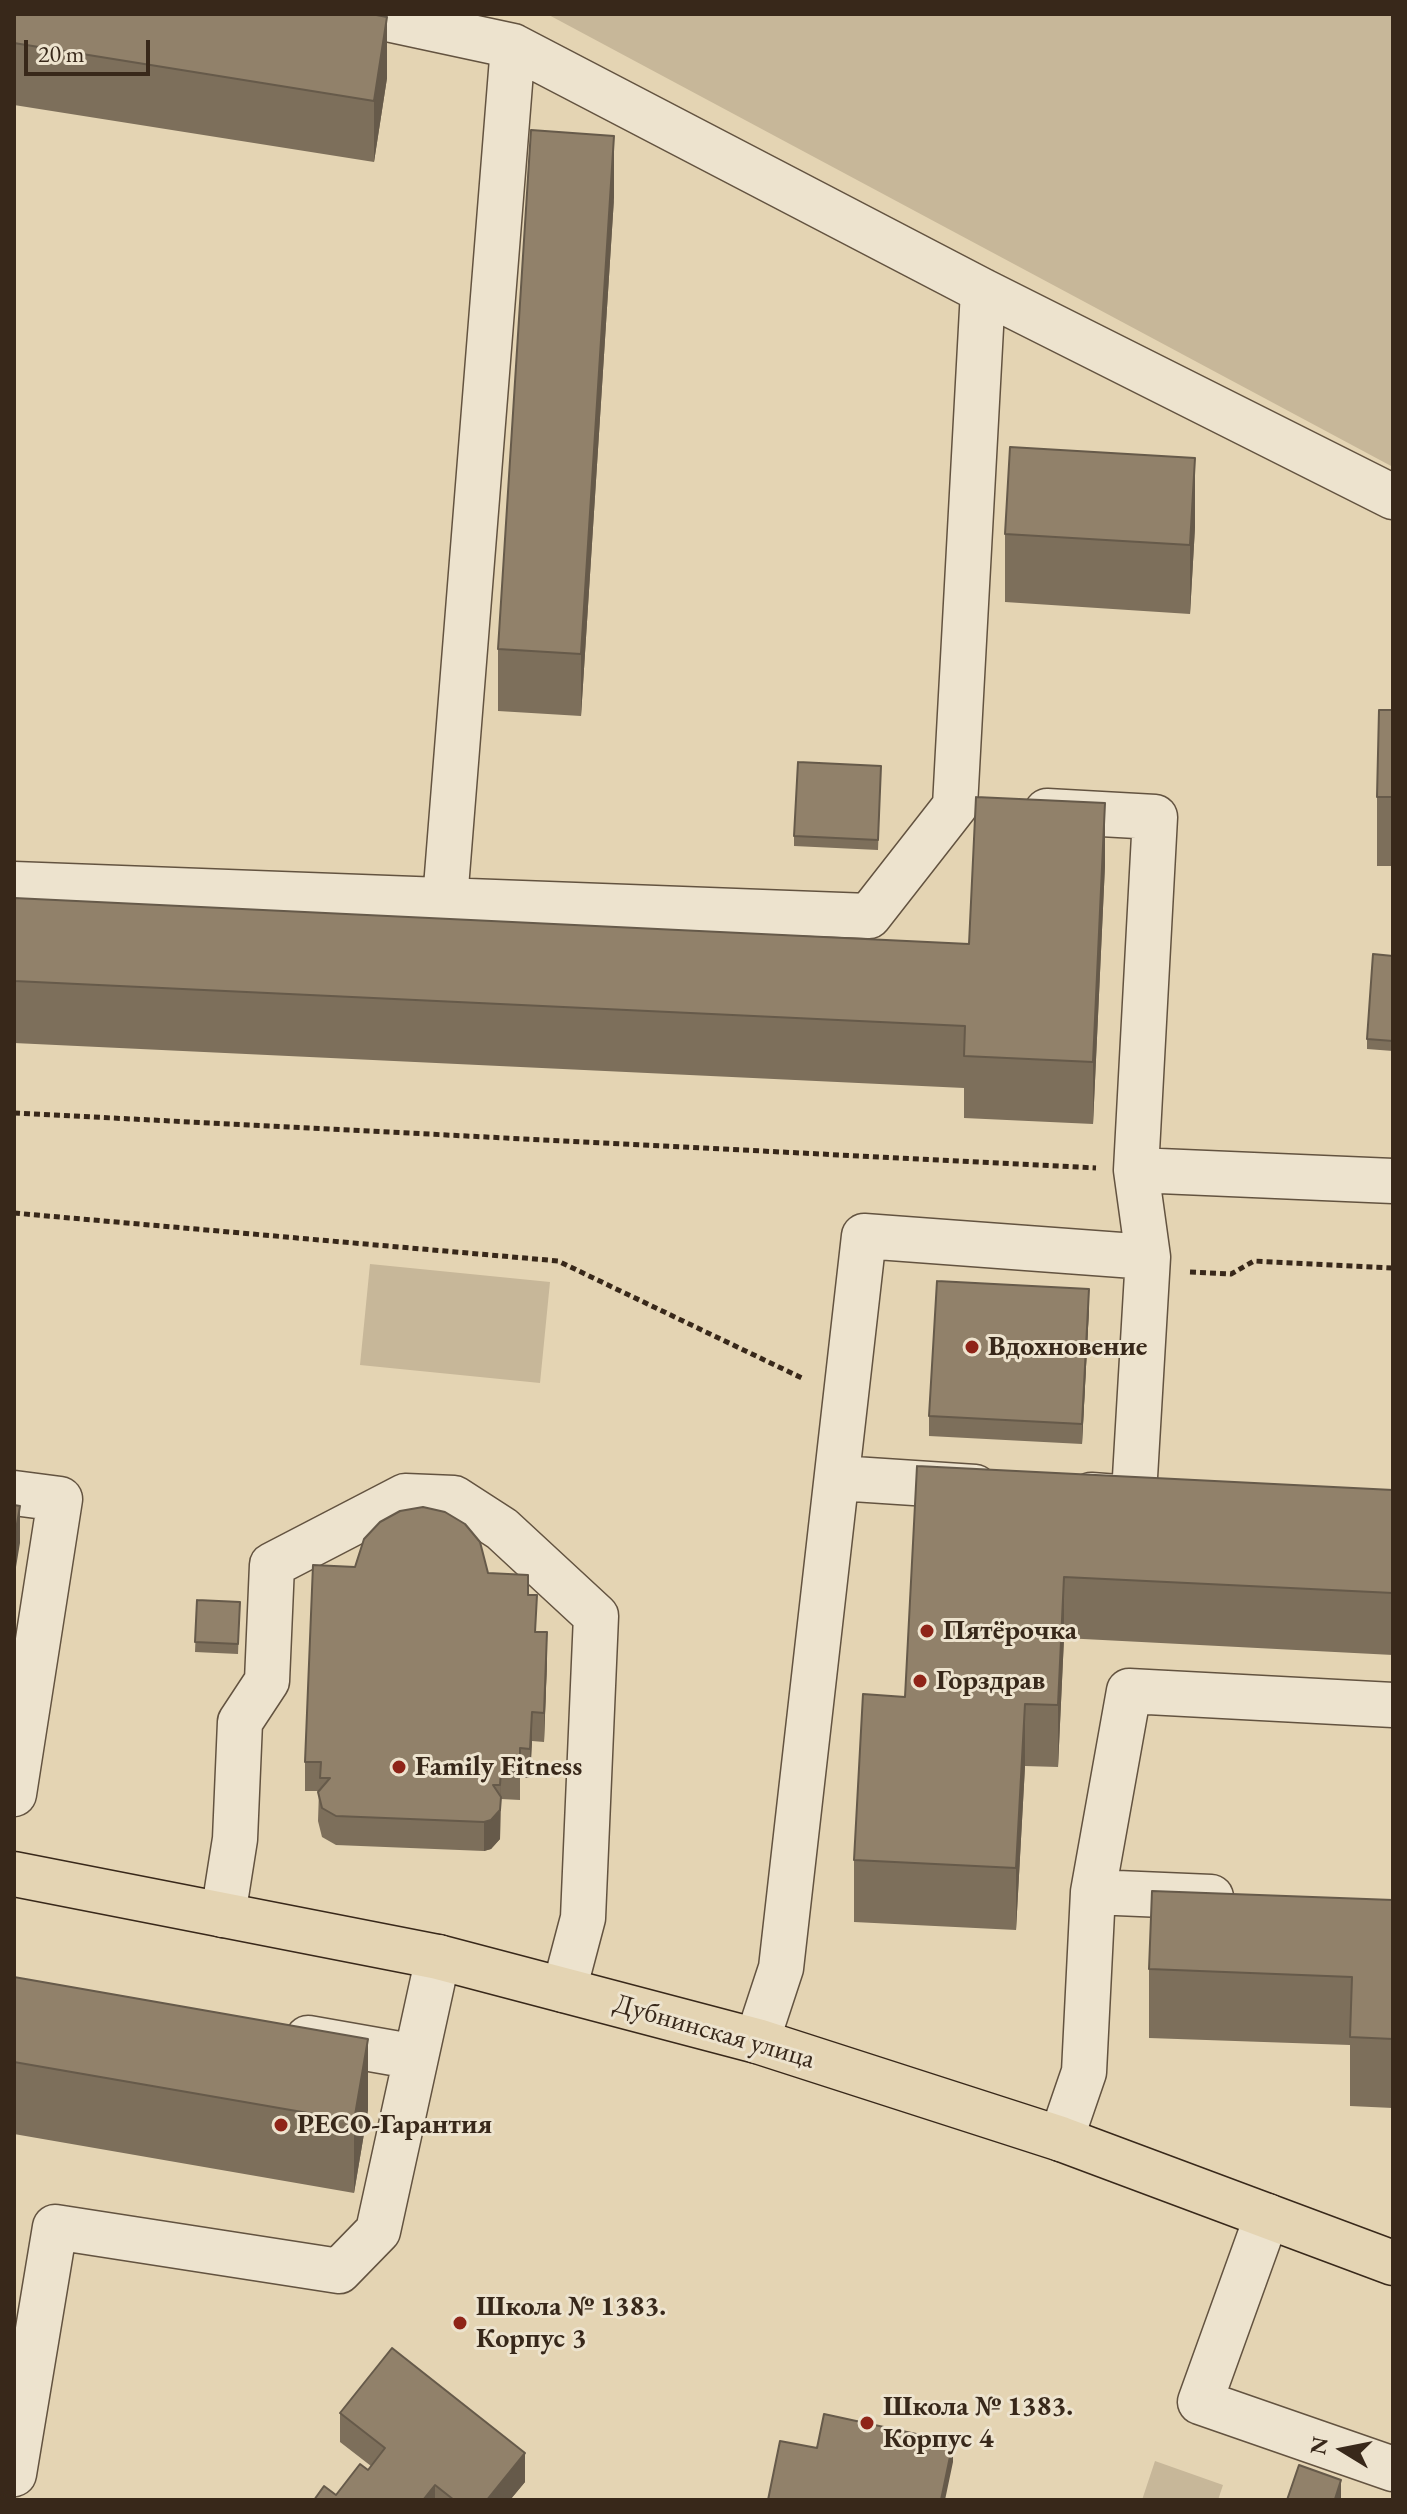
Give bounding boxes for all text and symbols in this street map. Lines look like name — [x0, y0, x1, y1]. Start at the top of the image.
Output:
scale bar — [28, 24, 154, 74]
text: 20 m — [38, 38, 85, 69]
place label: Вдохновение — [988, 1330, 1148, 1364]
marker: Вдохновение — [963, 1338, 981, 1356]
place label: Пятёрочка — [943, 1614, 1077, 1648]
marker: Пятёрочка — [918, 1622, 936, 1640]
place label: Горздрав — [936, 1664, 1045, 1698]
marker: Горздрав — [911, 1672, 929, 1690]
place label: Family Fitness — [415, 1750, 582, 1784]
marker: Family Fitness — [390, 1758, 408, 1776]
street label: Дубнинская улица — [609, 1987, 819, 2077]
place label: РЕСО-Гарантия — [297, 2108, 492, 2142]
marker: РЕСО-Гарантия — [272, 2116, 290, 2134]
place label: Школа № 1383. Корпус 3 — [476, 2290, 666, 2356]
marker: Школа № 1383. Корпус 3 — [451, 2314, 469, 2332]
place label: Школа № 1383. Корпус 4 — [883, 2390, 1073, 2456]
north arrow — [1303, 2410, 1383, 2490]
marker: Школа № 1383. Корпус 4 — [858, 2414, 876, 2432]
text: N — [1303, 2434, 1335, 2457]

